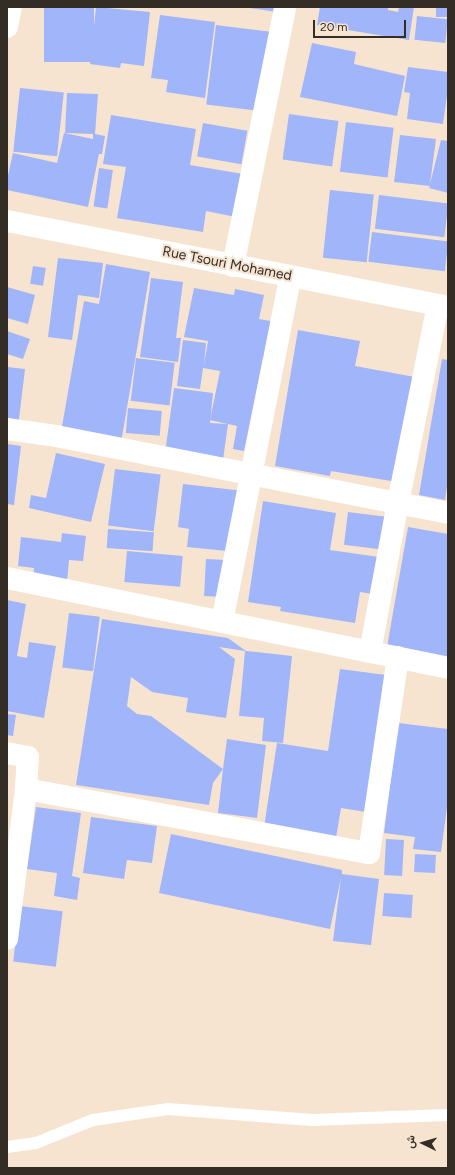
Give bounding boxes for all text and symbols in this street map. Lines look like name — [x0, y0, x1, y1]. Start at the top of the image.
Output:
scale bar — [315, 12, 408, 38]
text: 20 m — [320, 20, 348, 34]
street label: Rue Tsouri Mohamed — [161, 243, 293, 285]
north arrow — [403, 1123, 443, 1163]
text: ش — [403, 1135, 418, 1149]

